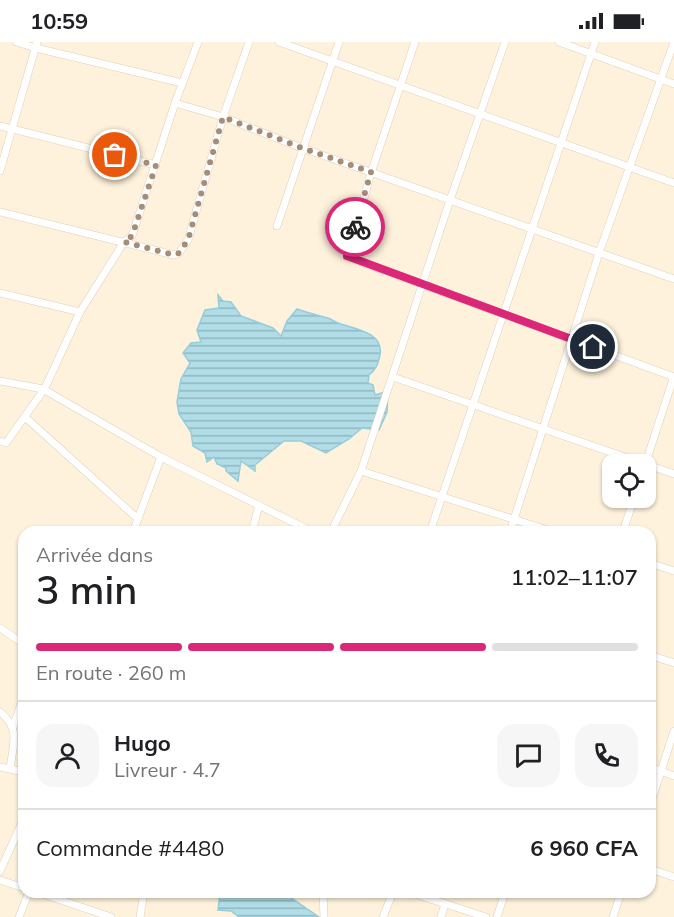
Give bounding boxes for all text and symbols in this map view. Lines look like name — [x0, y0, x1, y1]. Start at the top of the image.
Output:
text: 10:59 — [30, 7, 88, 35]
pin — [89, 129, 140, 180]
icon: bag — [98, 138, 131, 171]
courier — [325, 197, 385, 257]
icon: bike — [339, 211, 372, 244]
pin — [567, 321, 618, 372]
icon: home — [576, 330, 609, 363]
map controls — [602, 454, 656, 508]
button: locate — [602, 454, 656, 508]
text: Arrivée dans — [36, 542, 153, 567]
text: 11:02–11:07 — [511, 563, 638, 591]
text: 3 min — [36, 565, 137, 614]
text: En route · 260 m — [36, 660, 186, 685]
button: person — [36, 724, 99, 787]
button: chat — [497, 724, 560, 787]
button: phone — [575, 724, 638, 787]
text: Hugo — [114, 729, 171, 757]
text: Livreur · 4.7 — [114, 757, 221, 782]
text: Commande #4480 — [36, 834, 224, 862]
text: 6 960 CFA — [530, 834, 638, 862]

